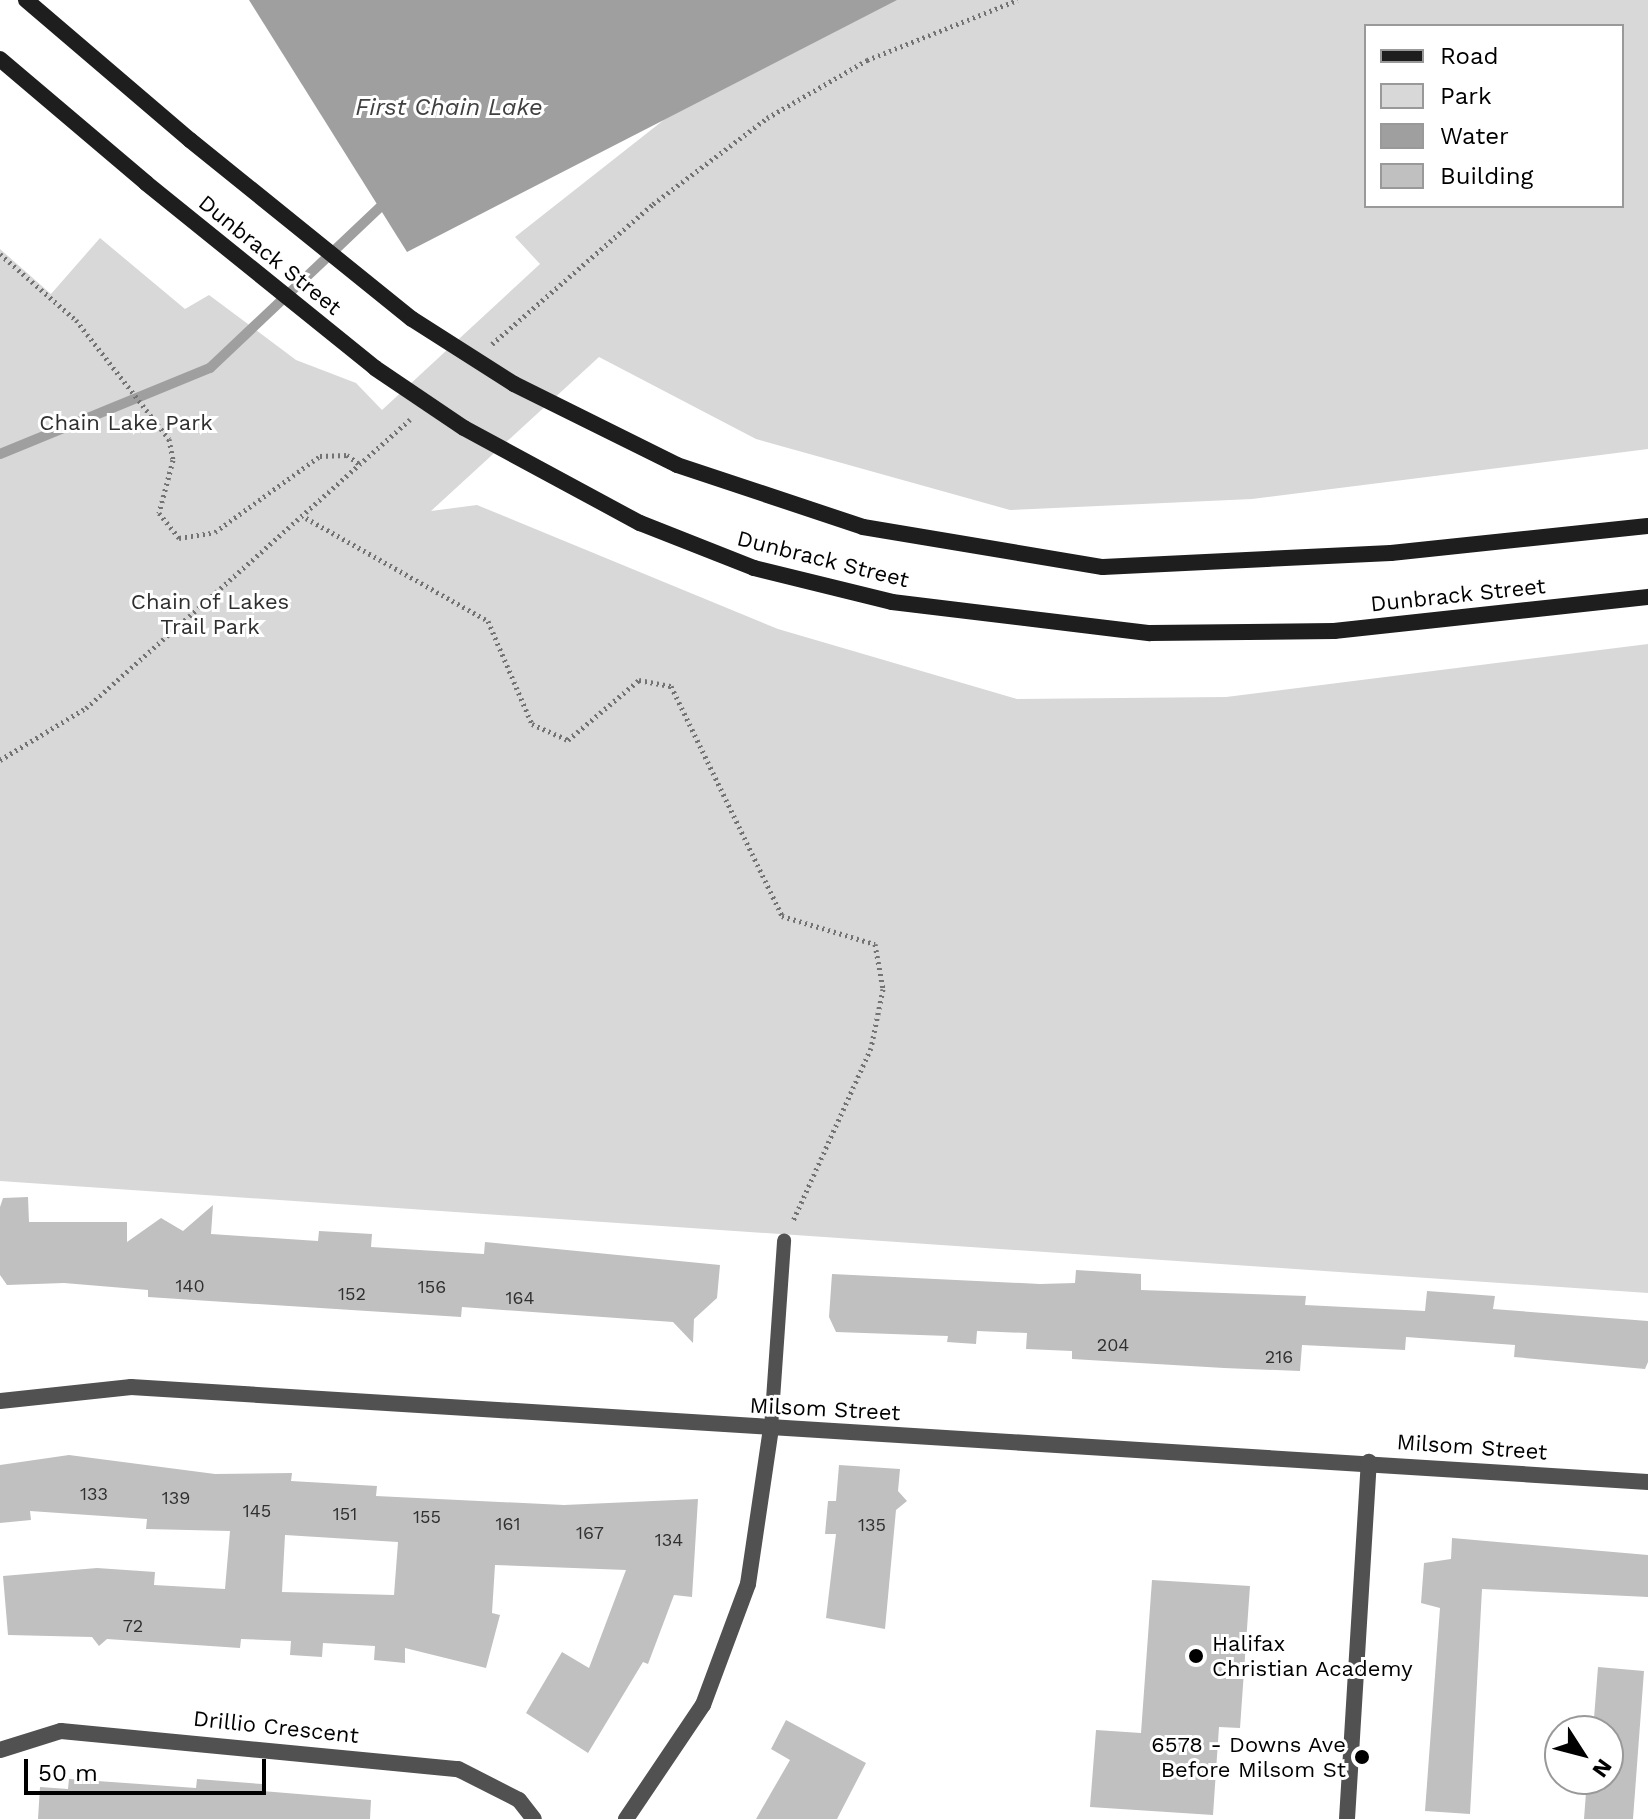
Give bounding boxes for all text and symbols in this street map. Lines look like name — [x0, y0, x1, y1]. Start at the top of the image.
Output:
legend — [1364, 24, 1624, 208]
text: Road — [1440, 42, 1499, 70]
text: Park — [1440, 82, 1492, 110]
water label: First Chain Lake — [355, 94, 543, 122]
text: Water — [1440, 122, 1509, 150]
text: Building — [1440, 162, 1533, 190]
street label: Dunbrack Street — [193, 189, 347, 321]
park label: Chain Lake Park — [39, 410, 213, 436]
street label: Dunbrack Street — [734, 525, 912, 593]
street label: Dunbrack Street — [1369, 573, 1547, 617]
park label: Chain of Lakes Trail Park — [130, 588, 290, 640]
house number: 140 — [175, 1275, 205, 1297]
house number: 156 — [418, 1276, 446, 1298]
house number: 152 — [338, 1283, 366, 1305]
house number: 164 — [506, 1287, 534, 1309]
house number: 204 — [1097, 1334, 1129, 1356]
house number: 216 — [1265, 1346, 1293, 1368]
street label: Milsom Street — [749, 1392, 901, 1426]
street label: Milsom Street — [1396, 1429, 1548, 1465]
house number: 133 — [80, 1483, 108, 1505]
house number: 139 — [162, 1487, 190, 1509]
house number: 145 — [243, 1500, 271, 1522]
house number: 151 — [333, 1503, 357, 1525]
house number: 155 — [413, 1506, 441, 1528]
house number: 161 — [496, 1513, 520, 1535]
house number: 135 — [858, 1514, 886, 1536]
house number: 167 — [576, 1522, 604, 1544]
house number: 134 — [655, 1529, 683, 1551]
house number: 72 — [123, 1615, 143, 1637]
place label: Halifax Christian Academy — [1212, 1630, 1413, 1682]
marker: Halifax Christian Academy — [1187, 1647, 1205, 1665]
street label: Drillio Crescent — [192, 1705, 360, 1749]
north arrow — [1544, 1715, 1624, 1795]
place label: 6578 - Downs Ave Before Milsom St — [1150, 1731, 1346, 1782]
scale bar — [28, 1743, 270, 1793]
marker: 6578 - Downs Ave Before Milsom St — [1353, 1748, 1371, 1766]
text: N — [1587, 1754, 1617, 1782]
text: 50 m — [38, 1759, 98, 1787]

